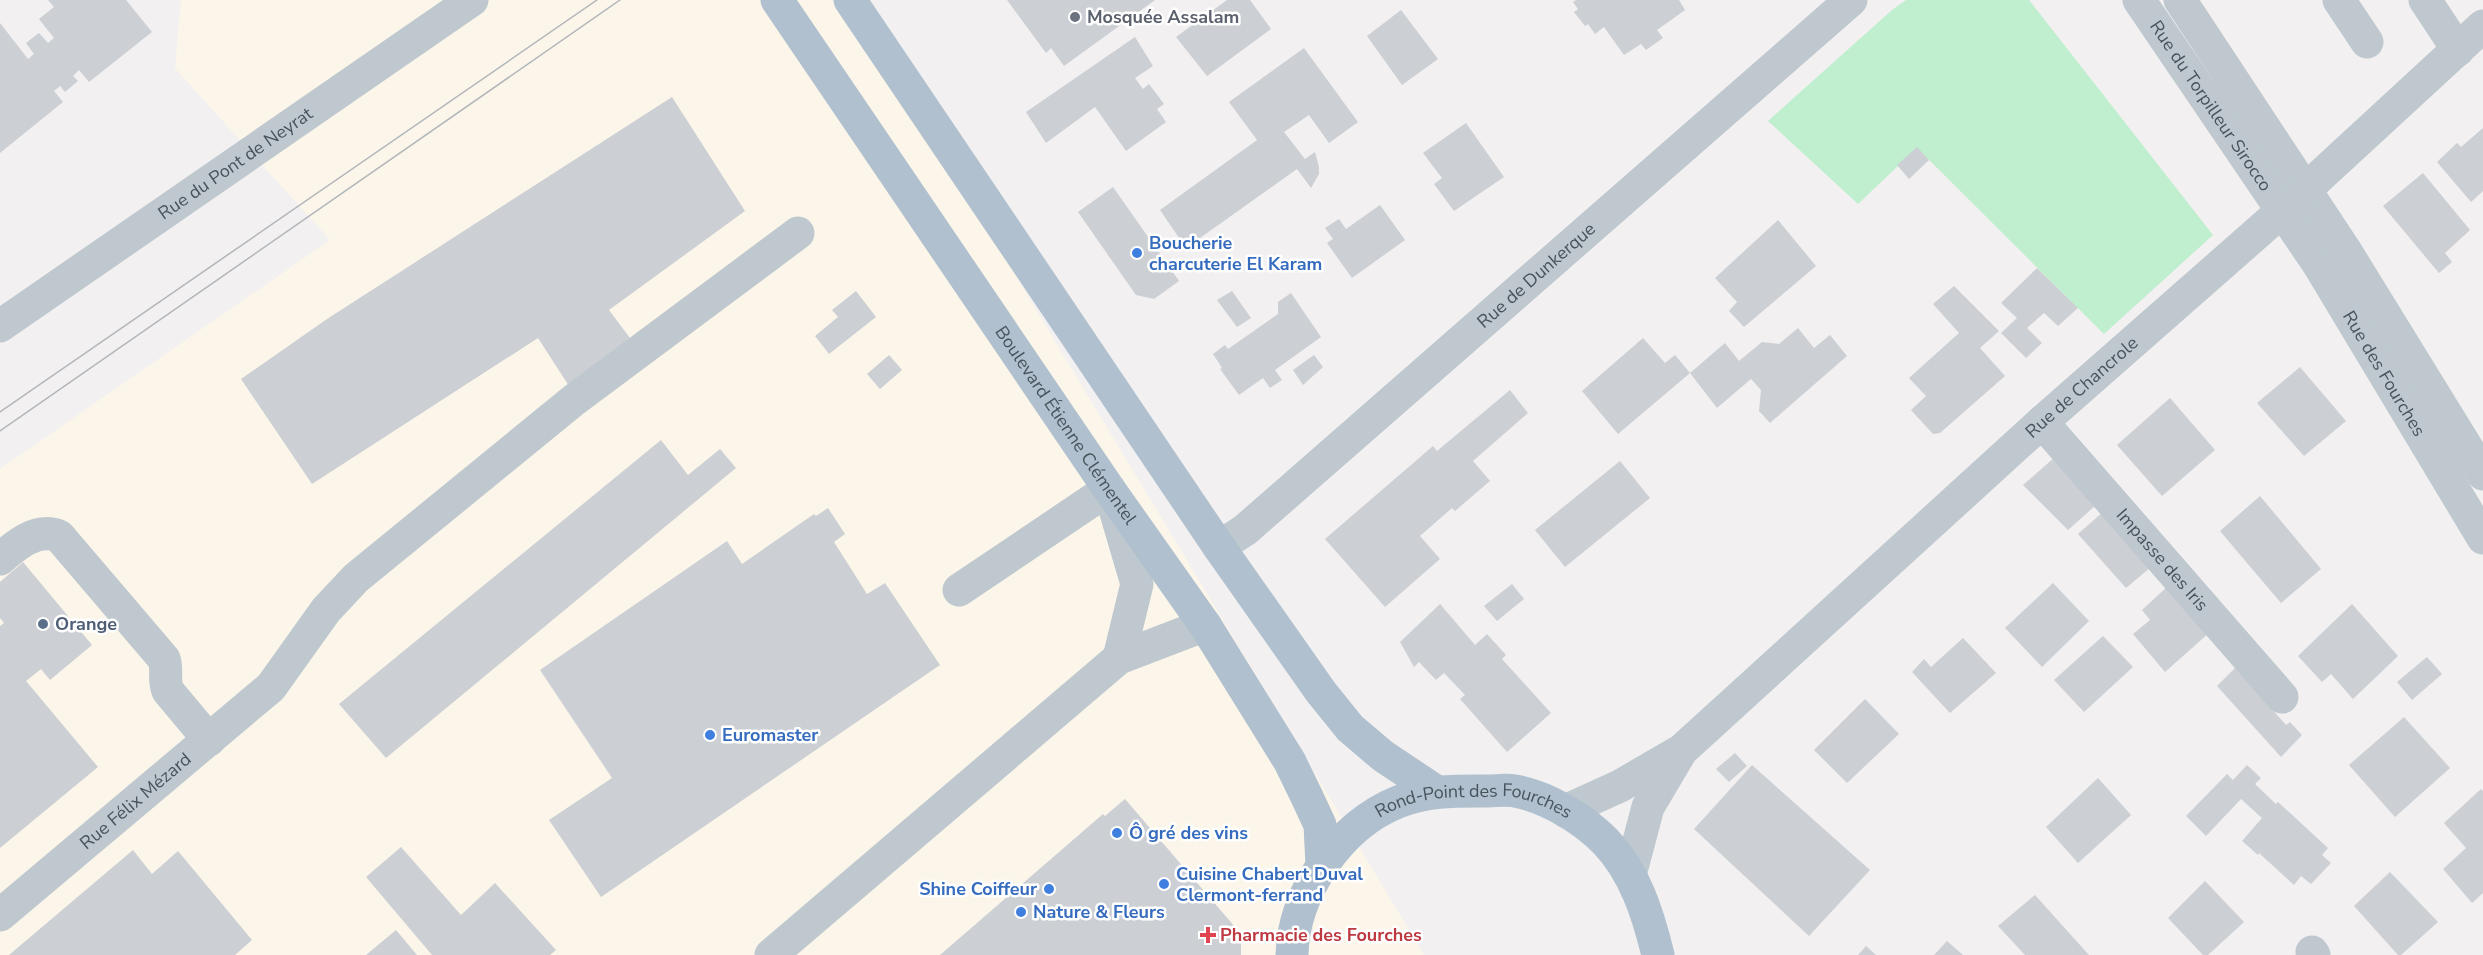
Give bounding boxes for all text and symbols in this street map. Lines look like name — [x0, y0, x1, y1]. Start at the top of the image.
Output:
place label: Mosquée Assalam — [1087, 5, 1239, 29]
marker: Mosquée Assalam — [1068, 10, 1082, 24]
street label: Rue du Torpilleur Sirocco — [2144, 16, 2277, 196]
street label: Rue du Pont de Neyrat — [153, 101, 318, 225]
street label: Rue de Dunkerque — [1472, 217, 1600, 334]
place label: Boucherie charcuterie El Karam — [1149, 231, 1322, 276]
marker: Boucherie charcuterie El Karam — [1130, 246, 1144, 260]
street label: Rue des Fourches — [2337, 306, 2431, 441]
street label: Boulevard Étienne Clémentel — [990, 321, 1143, 530]
street label: Rue de Chancrole — [2020, 331, 2143, 443]
street label: Impasse des Iris — [2111, 503, 2214, 616]
place label: Orange — [55, 612, 117, 636]
marker: Orange — [36, 617, 50, 631]
place label: Euromaster — [722, 723, 818, 747]
marker: Euromaster — [703, 728, 717, 742]
street label: Rue Félix Mézard — [75, 747, 196, 855]
text: Rond-Point des Fourches — [1370, 778, 1577, 824]
street label: Rond-Point des Fourches — [1373, 808, 1575, 830]
place label: Ô gré des vins — [1129, 821, 1248, 845]
marker: Ô gré des vins — [1110, 826, 1124, 840]
place label: Cuisine Chabert Duval Clermont-ferrand — [1176, 862, 1363, 907]
place label: Shine Coiffeur — [919, 877, 1037, 901]
marker: Cuisine Chabert Duval Clermont-ferrand — [1157, 877, 1171, 891]
marker: Shine Coiffeur — [1042, 882, 1056, 896]
place label: Nature & Fleurs — [1033, 900, 1165, 924]
marker: Nature & Fleurs — [1014, 905, 1028, 919]
place label: Pharmacie des Fourches — [1220, 923, 1422, 947]
marker: Pharmacie des Fourches — [1201, 928, 1215, 942]

